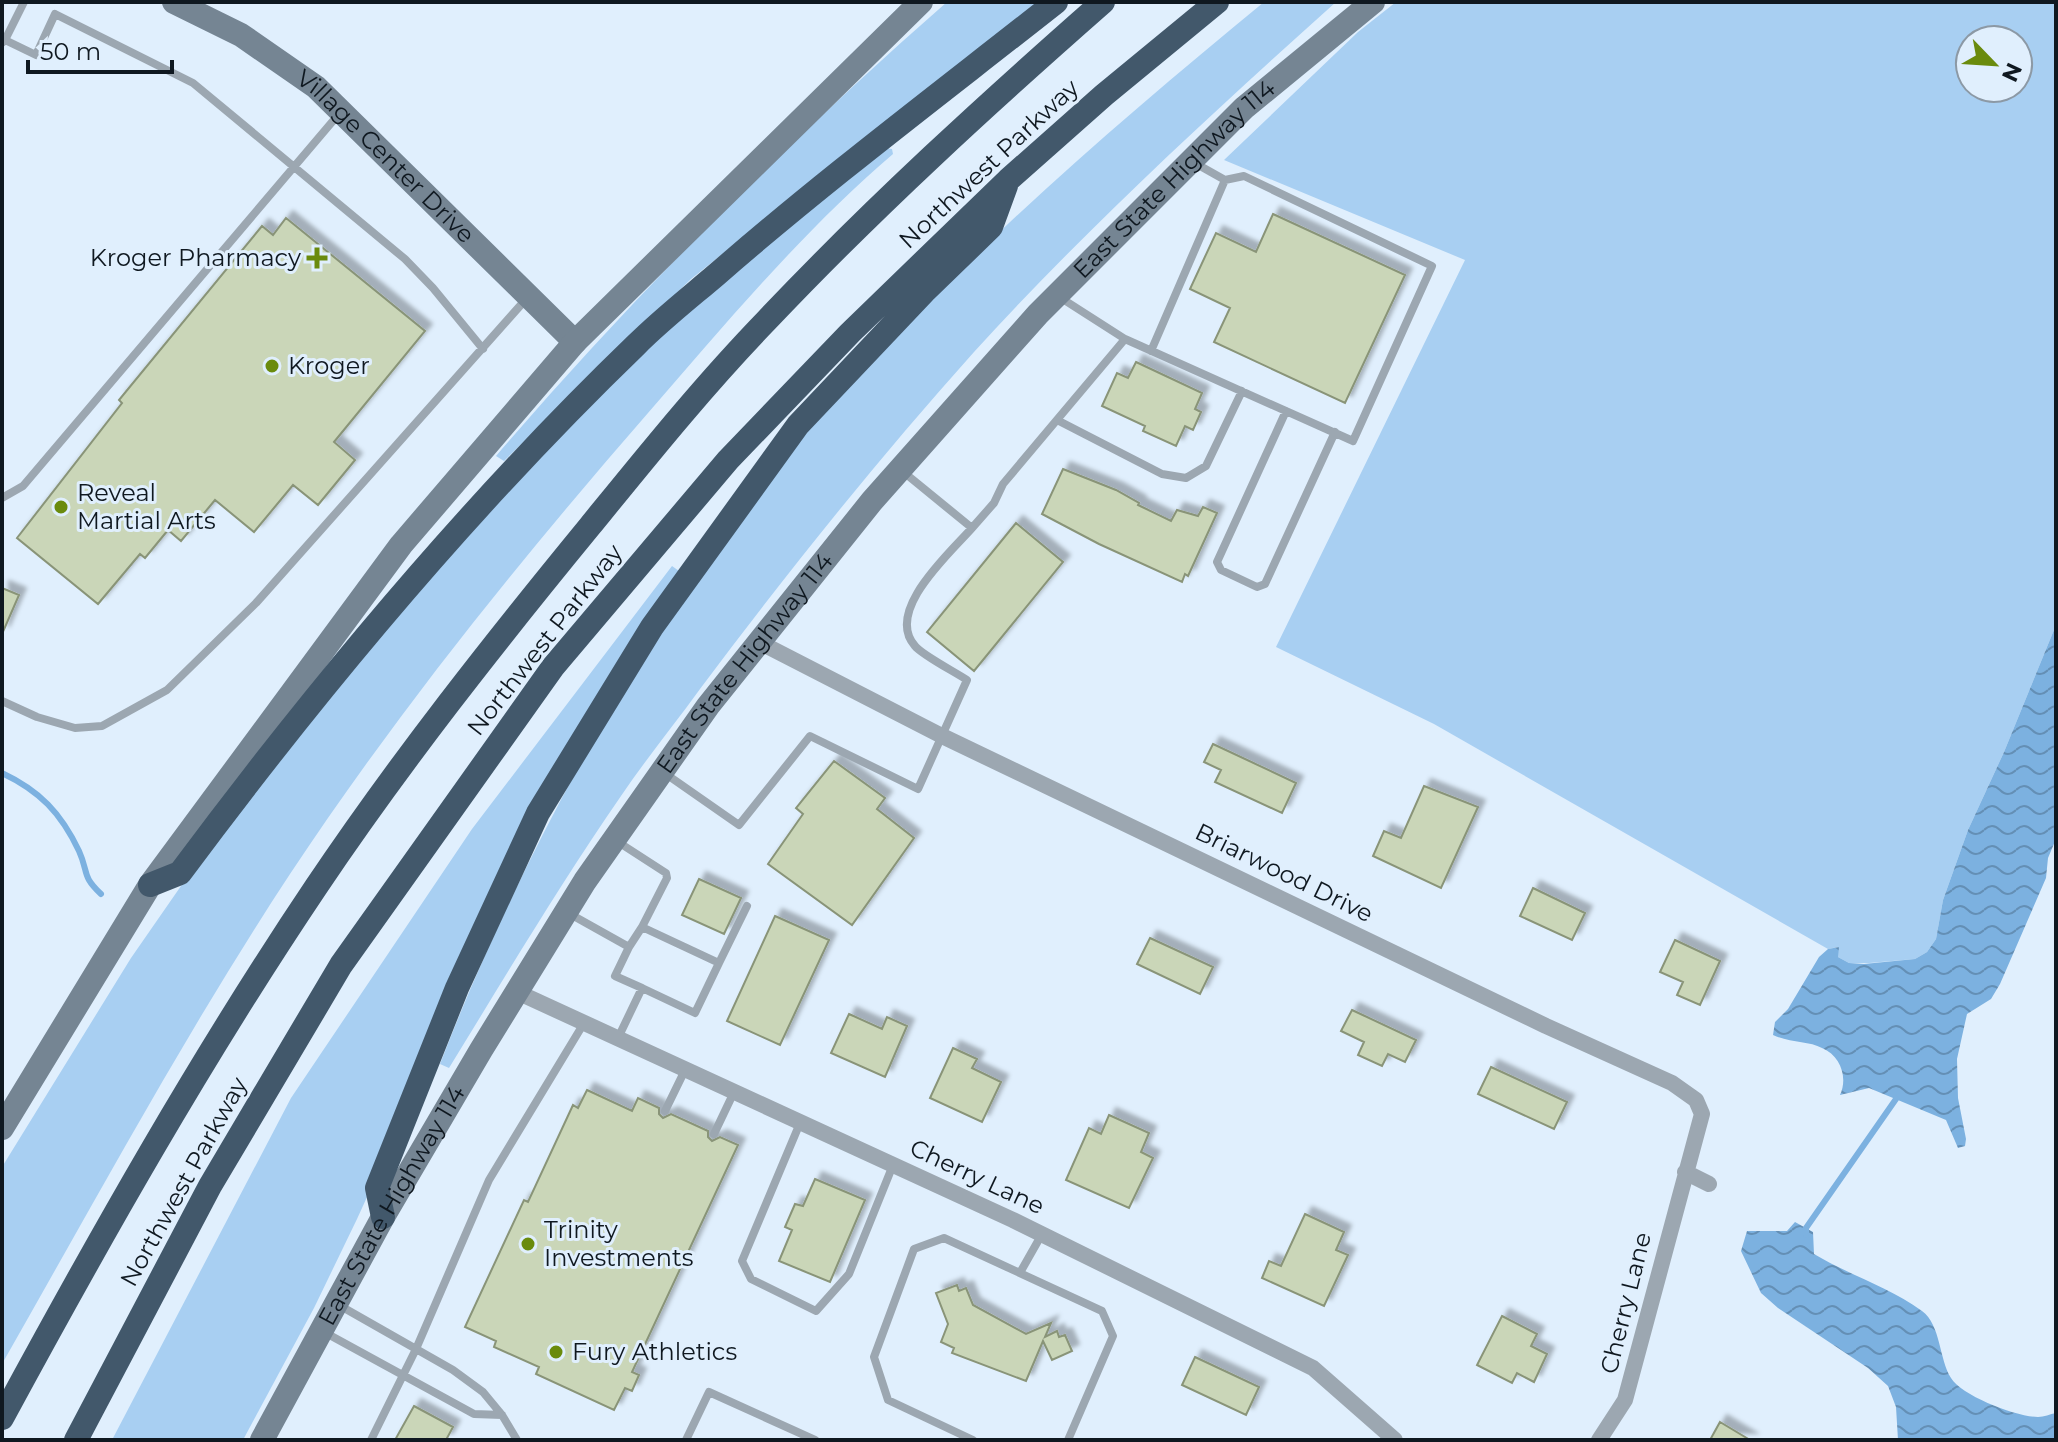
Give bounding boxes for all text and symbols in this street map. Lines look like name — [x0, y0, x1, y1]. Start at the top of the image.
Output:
scale bar — [28, 24, 172, 74]
north arrow — [1954, 24, 2034, 104]
text: 50 m — [40, 37, 101, 66]
text: N — [1996, 58, 2028, 86]
street label: Village Center Drive — [291, 63, 481, 249]
street label: Northwest Parkway — [893, 73, 1084, 254]
street label: East State Highway 114 — [1067, 73, 1281, 284]
place label: Kroger Pharmacy — [90, 243, 301, 272]
marker: Kroger Pharmacy — [308, 249, 326, 267]
place label: Kroger — [288, 351, 370, 380]
marker: Kroger — [263, 357, 281, 375]
place label: Reveal Martial Arts — [77, 478, 216, 535]
marker: Reveal Martial Arts — [52, 498, 70, 516]
street label: Northwest Parkway — [461, 538, 628, 741]
street label: East State Highway 114 — [650, 547, 839, 779]
street label: Briarwood Drive — [1191, 817, 1378, 928]
street label: Northwest Parkway — [114, 1072, 253, 1291]
street label: East State Highway 114 — [312, 1080, 471, 1330]
street label: Cherry Lane — [905, 1133, 1049, 1220]
place label: Trinity Investments — [544, 1215, 693, 1272]
street label: Cherry Lane — [1594, 1229, 1657, 1377]
marker: Trinity Investments — [519, 1235, 537, 1253]
place label: Fury Athletics — [572, 1337, 737, 1366]
marker: Fury Athletics — [547, 1343, 565, 1361]

